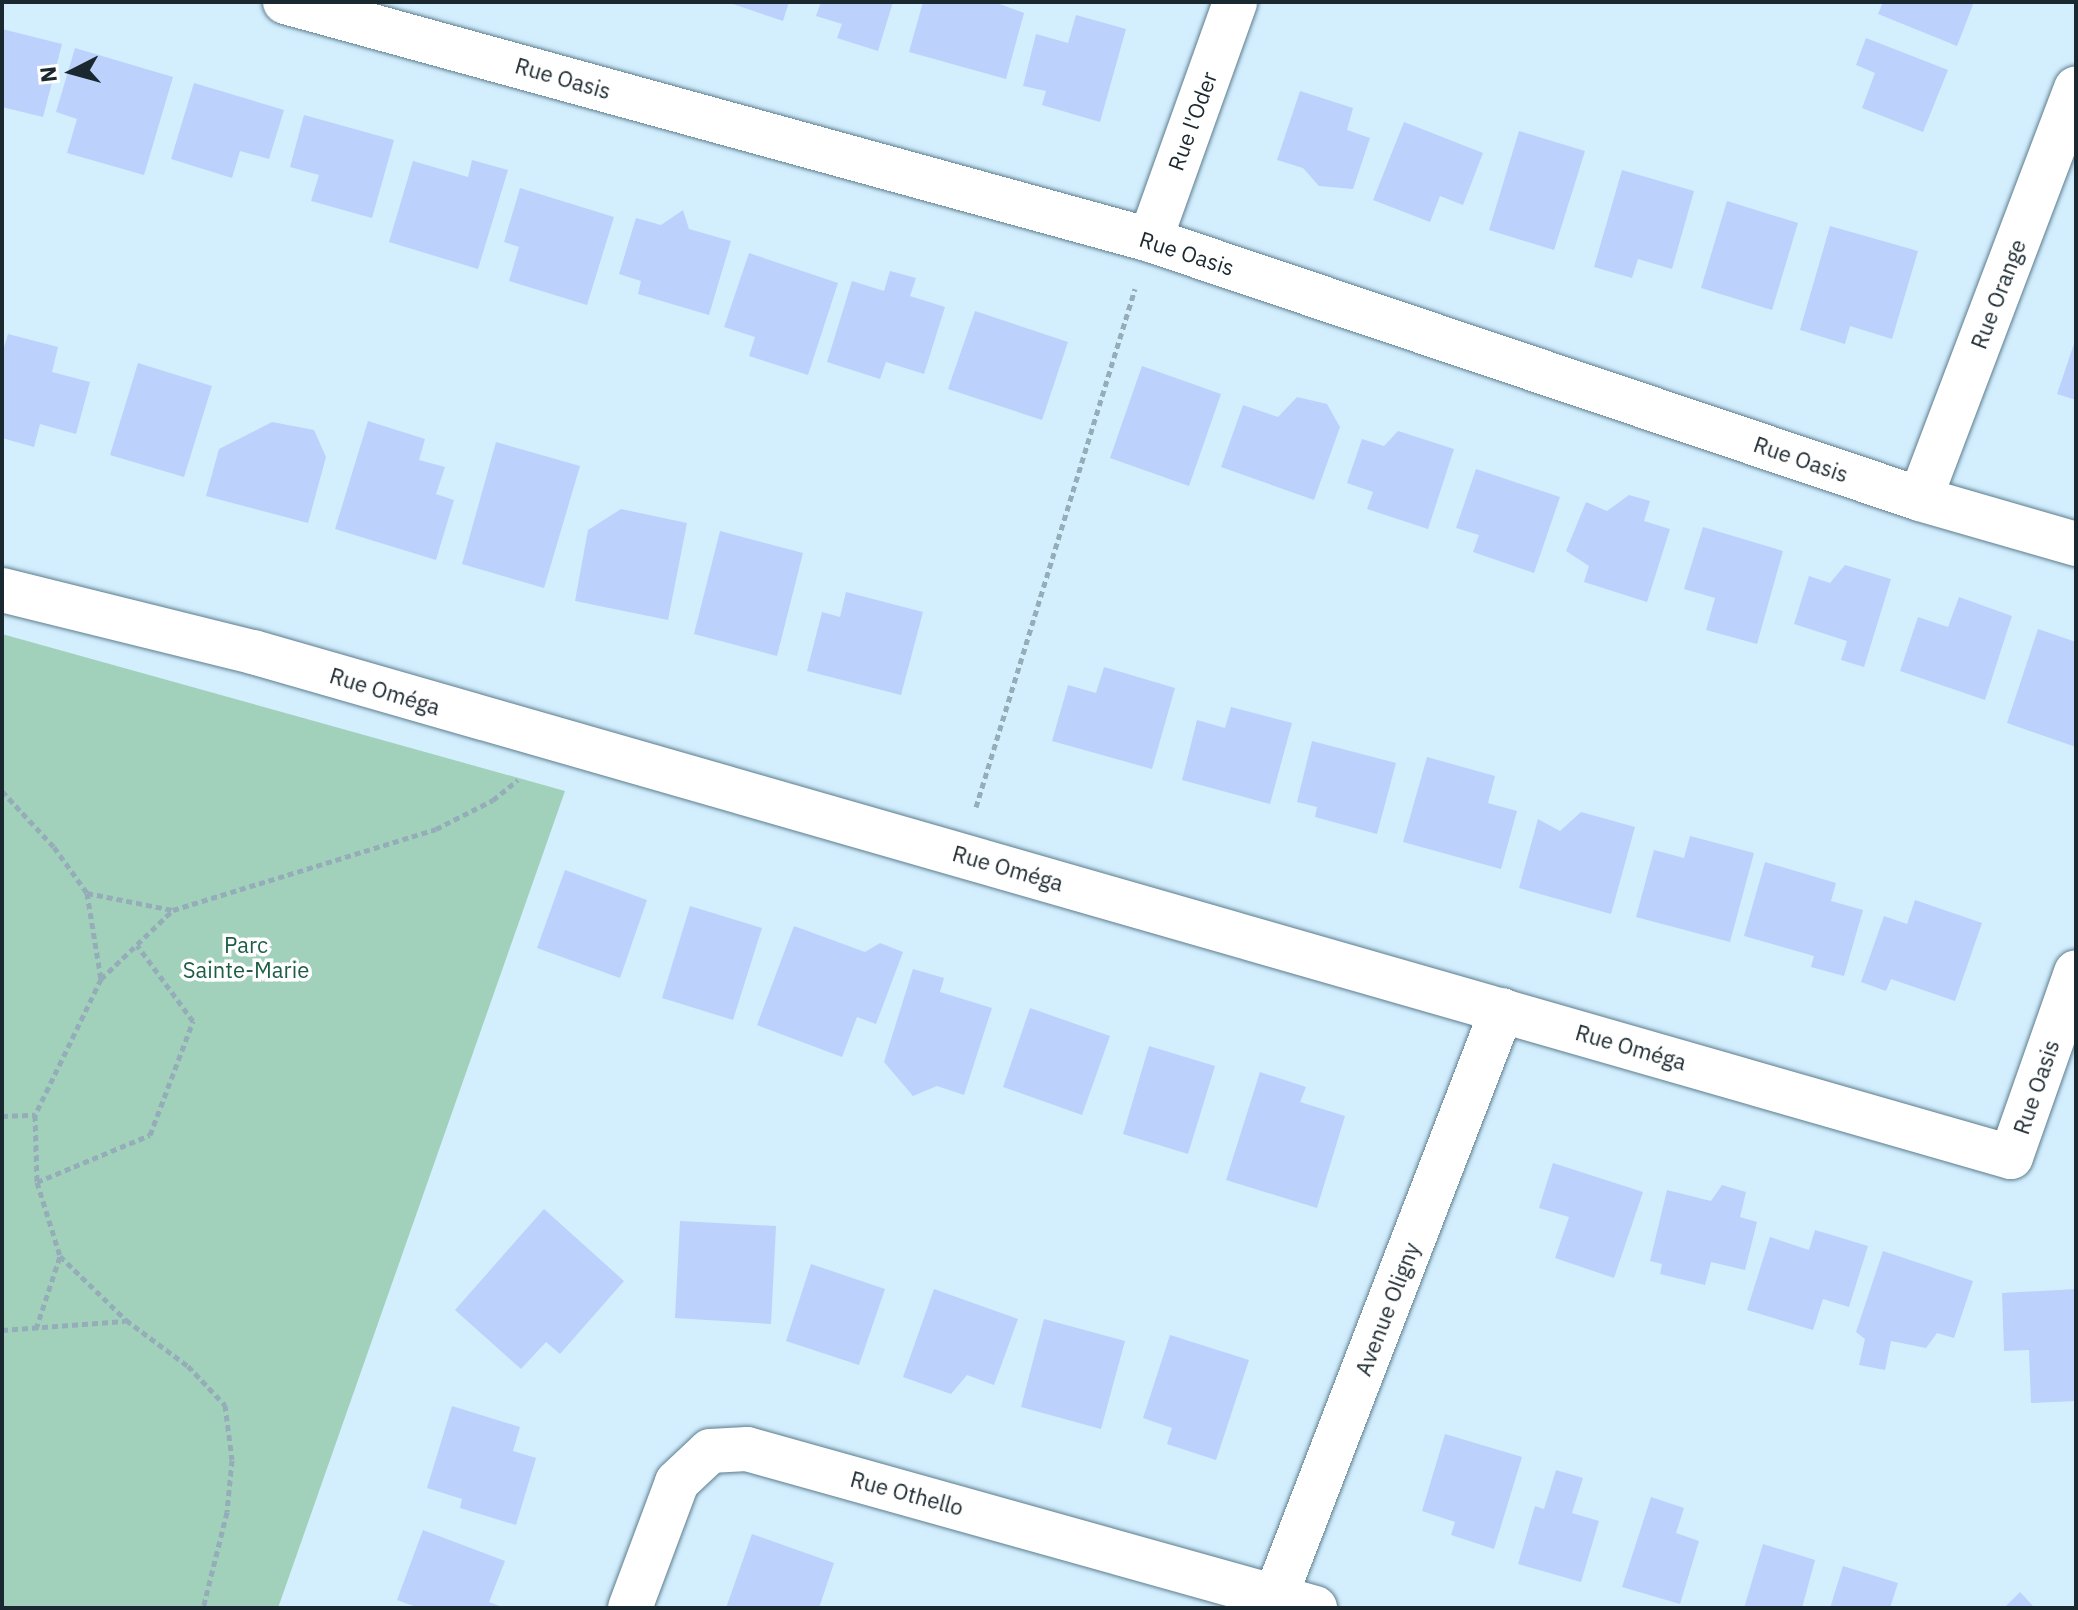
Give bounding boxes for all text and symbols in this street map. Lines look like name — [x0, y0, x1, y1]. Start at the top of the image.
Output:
north arrow — [32, 32, 112, 112]
street label: Rue Oasis — [512, 52, 614, 104]
text: N — [32, 65, 63, 84]
street label: Rue l'Oder — [1162, 68, 1222, 174]
street label: Rue Oasis — [1136, 225, 1238, 281]
street label: Rue Orange — [1965, 235, 2031, 353]
street label: Rue Oasis — [1750, 431, 1852, 487]
street label: Rue Oméga — [327, 662, 443, 720]
street label: Rue Oméga — [950, 840, 1066, 896]
park label: Parc Sainte-Marie — [183, 931, 309, 982]
street label: Rue Oméga — [1573, 1019, 1689, 1075]
street label: Rue Oasis — [2008, 1036, 2064, 1138]
street label: Avenue Oligny — [1349, 1239, 1425, 1379]
street label: Rue Othello — [848, 1465, 966, 1521]

